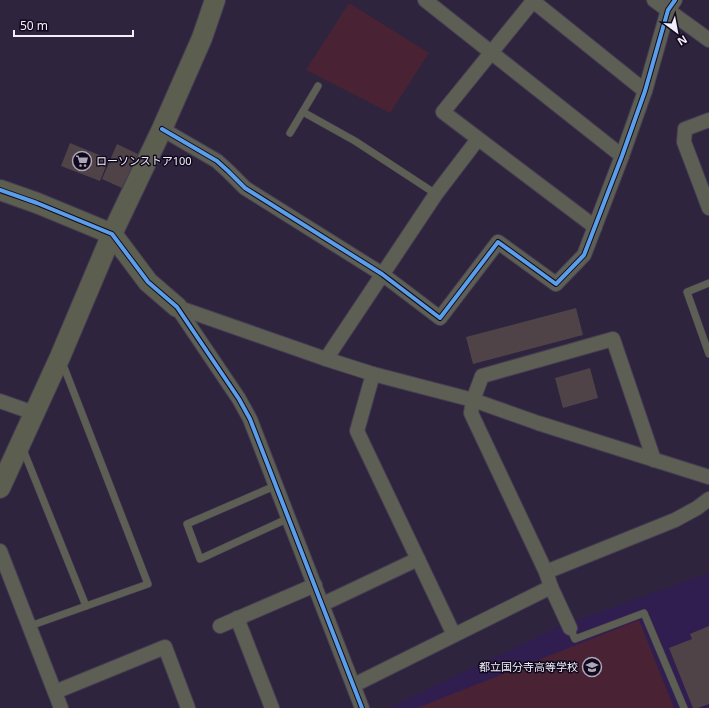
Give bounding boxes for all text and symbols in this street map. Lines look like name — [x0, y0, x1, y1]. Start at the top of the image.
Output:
scale bar — [14, 12, 133, 38]
north arrow — [657, 12, 697, 52]
text: 50 m — [20, 17, 48, 34]
text: N — [675, 32, 690, 50]
supermarket icon: ローソンストア100 — [71, 150, 93, 172]
place label: ローソンストア100 — [96, 153, 192, 168]
school or university icon: 都立国分寺高等学校 — [581, 656, 603, 678]
place label: 都立国分寺高等学校 — [479, 659, 578, 674]

